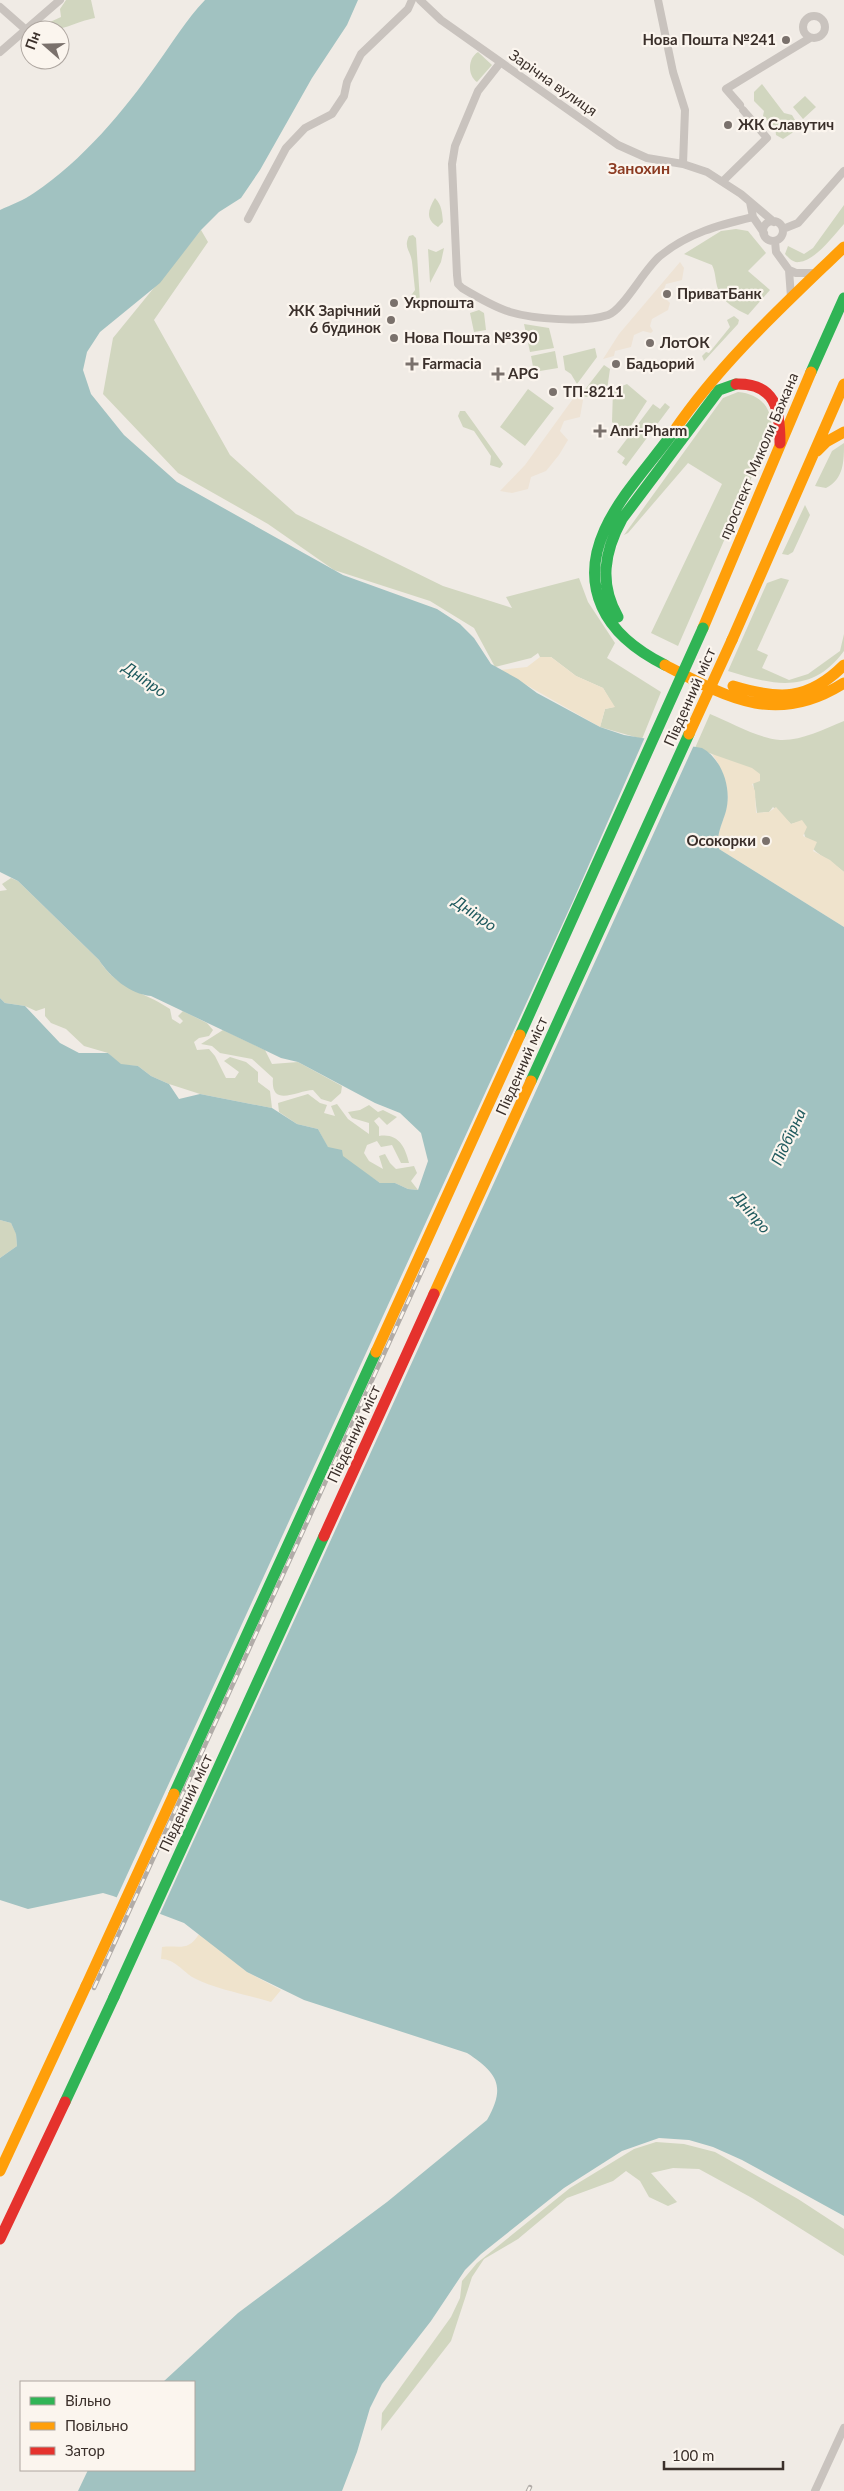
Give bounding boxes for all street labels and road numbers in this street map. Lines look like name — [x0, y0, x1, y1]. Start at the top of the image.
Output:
street label: Зарічна вулиця — [506, 45, 601, 119]
street label: проспект Миколи Бажана — [715, 370, 801, 542]
street label: Південний міст — [659, 644, 719, 749]
street label: Південний міст — [491, 1013, 551, 1118]
street label: Південний міст — [323, 1381, 384, 1485]
street label: Південний міст — [155, 1750, 216, 1854]

